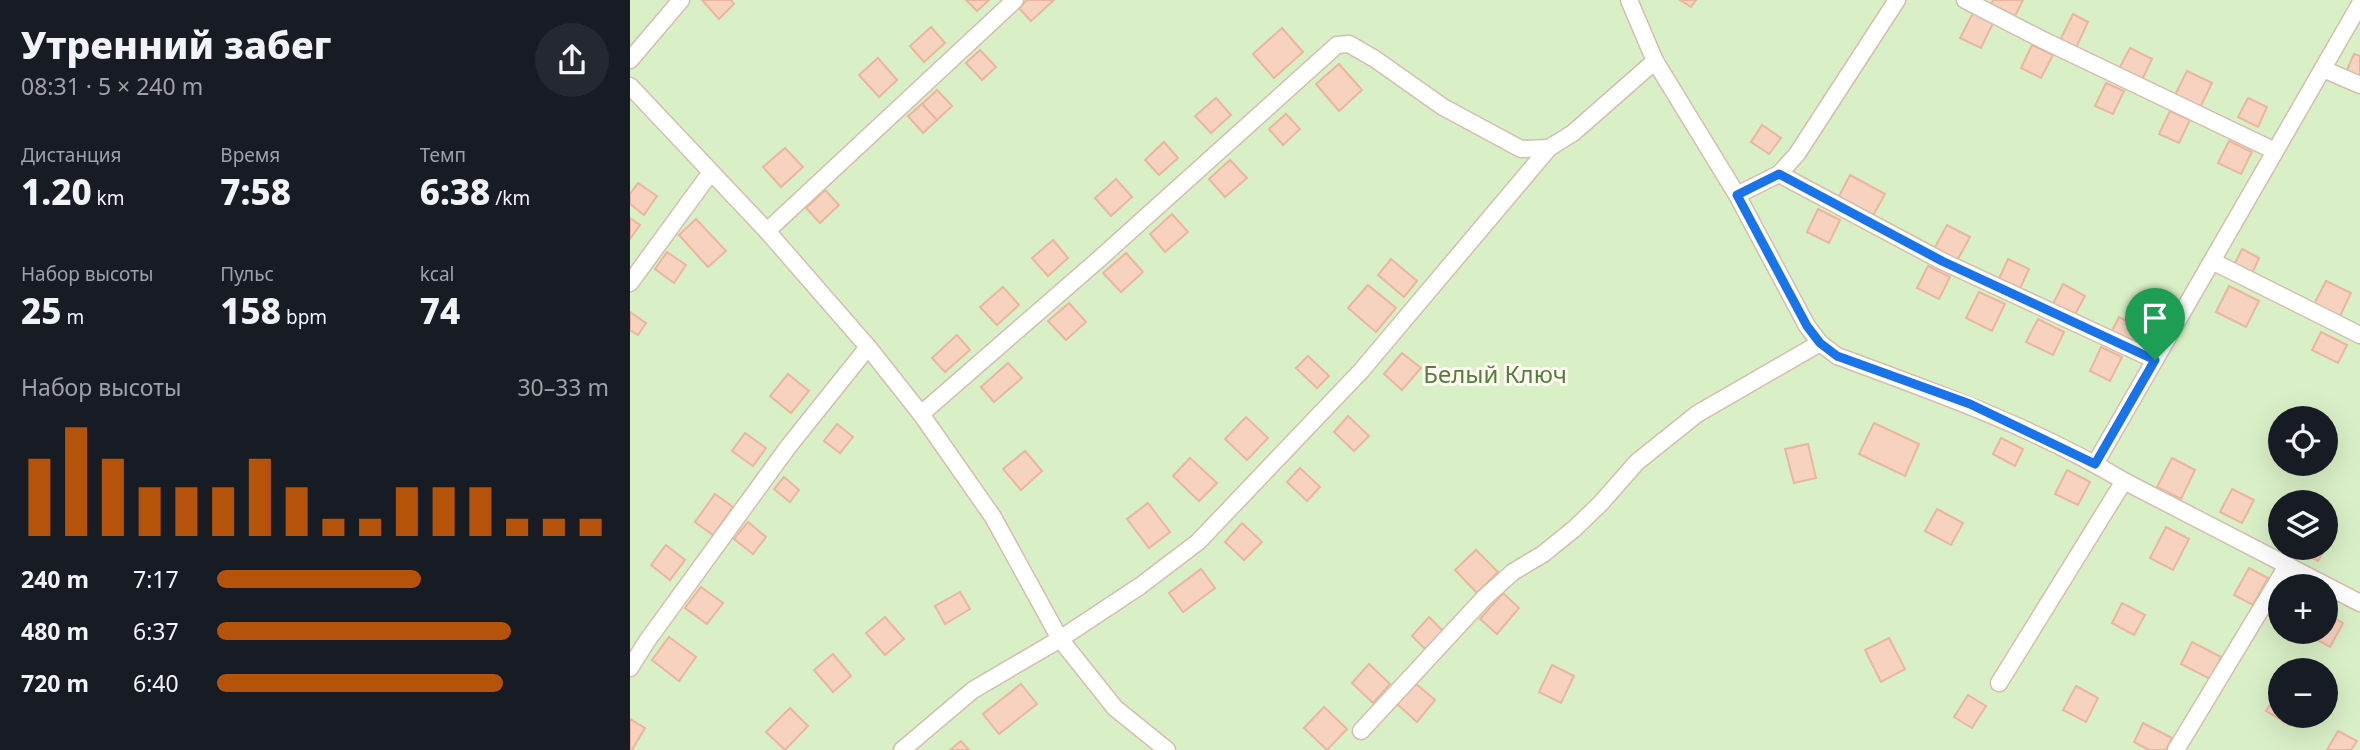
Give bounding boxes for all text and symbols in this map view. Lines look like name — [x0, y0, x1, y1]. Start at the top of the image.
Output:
text: Утренний забег — [21, 18, 331, 70]
button: share — [535, 23, 609, 97]
text: 08:31 · 5 × 240 m — [21, 70, 203, 102]
text: Дистанция — [21, 142, 121, 168]
text: Время — [220, 142, 280, 168]
text: Темп — [420, 142, 466, 168]
text: 1.20 — [21, 168, 92, 215]
text: 7:58 — [220, 168, 291, 215]
text: 6:38 — [420, 168, 490, 215]
text: km — [92, 185, 125, 211]
text: /km — [490, 185, 530, 211]
text: Набор высоты — [21, 261, 153, 287]
text: Пульс — [220, 261, 274, 287]
text: kcal — [420, 261, 454, 287]
text: 25 — [21, 287, 61, 334]
text: 158 — [220, 287, 281, 334]
text: 74 — [420, 287, 460, 334]
pin — [2125, 288, 2185, 360]
icon: arrive — [2136, 299, 2174, 337]
text: m — [61, 304, 84, 330]
text: bpm — [281, 304, 327, 330]
park label: Белый Ключ — [1423, 357, 1567, 390]
text: Набор высоты — [21, 371, 181, 403]
text: 30–33 m — [517, 371, 609, 403]
map controls — [2268, 406, 2338, 728]
button: locate — [2268, 406, 2338, 476]
button: layers — [2268, 490, 2338, 560]
text: 240 m — [21, 563, 89, 595]
text: 7:17 — [133, 563, 179, 595]
button: + — [2268, 574, 2338, 644]
text: 480 m — [21, 615, 89, 647]
text: 6:37 — [133, 615, 179, 647]
button: − — [2268, 658, 2338, 728]
text: 720 m — [21, 667, 89, 699]
text: 6:40 — [133, 667, 179, 699]

